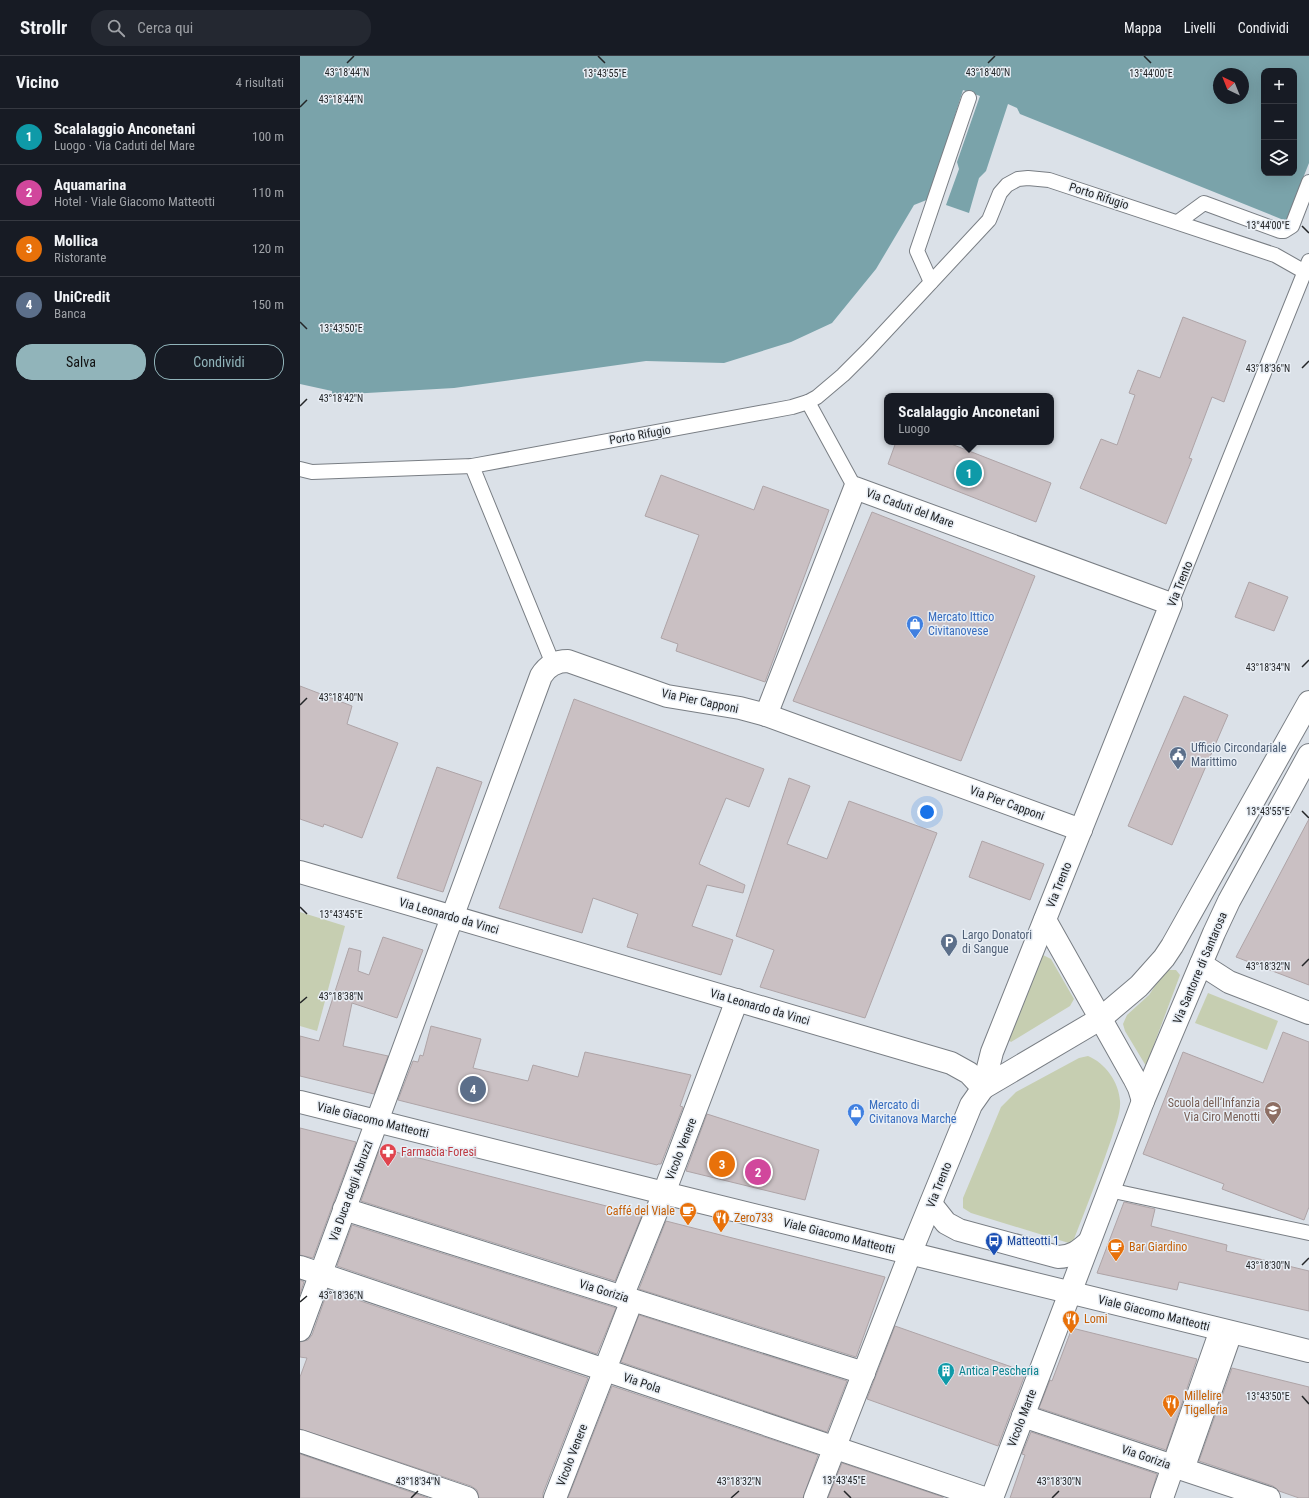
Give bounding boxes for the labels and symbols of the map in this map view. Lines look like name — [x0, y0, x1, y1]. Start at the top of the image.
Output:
text: 43°18'44"N — [325, 67, 369, 78]
text: 43°18'40"N — [966, 67, 1010, 78]
text: 13°43'55"E — [583, 68, 627, 79]
text: 13°44'00"E — [1129, 68, 1173, 79]
north arrow — [1213, 68, 1249, 104]
text: 43°18'44"N — [319, 94, 363, 105]
street label: Porto Rifugio — [1067, 180, 1131, 212]
text: 13°44'00"E — [1246, 220, 1290, 231]
text: 13°43'50"E — [319, 323, 363, 334]
text: 43°18'36"N — [1246, 363, 1290, 374]
text: 43°18'42"N — [319, 393, 363, 404]
street label: Porto Rifugio — [608, 423, 672, 447]
pin: 1 — [956, 458, 982, 488]
street label: Via Caduti del Mare — [864, 486, 956, 531]
street label: Via Trento — [1165, 559, 1195, 609]
place label: Mercato Ittico Civitanovese — [928, 610, 994, 638]
shop icon: Mercato Ittico Civitanovese — [905, 614, 925, 639]
text: 43°18'34"N — [1246, 662, 1290, 673]
street label: Via Pier Capponi — [660, 686, 740, 716]
text: 43°18'40"N — [319, 692, 363, 703]
place label: Ufficio Circondariale Marittimo — [1191, 741, 1287, 769]
public building icon: Ufficio Circondariale Marittimo — [1168, 745, 1188, 770]
street label: Via Pier Capponi — [968, 783, 1046, 823]
your location — [917, 802, 937, 822]
text: 13°43'55"E — [1246, 806, 1290, 817]
street label: Via Trento — [1044, 860, 1074, 910]
street label: Via Leonardo da Vinci — [397, 895, 501, 937]
text: 13°43'45"E — [319, 909, 363, 920]
street label: Via Santorre di Santarosa — [1170, 910, 1230, 1026]
place label: Largo Donatori di Sangue — [962, 928, 1032, 956]
parking icon: Largo Donatori di Sangue — [939, 932, 959, 957]
text: 43°18'32"N — [1246, 961, 1290, 972]
street label: Via Leonardo da Vinci — [708, 986, 812, 1028]
text: 43°18'38"N — [319, 991, 363, 1002]
pin: 4 — [460, 1074, 486, 1104]
place label: Scuola dell’Infanzia Via Ciro Menotti — [1168, 1096, 1260, 1124]
place label: Mercato di Civitanova Marche — [869, 1098, 957, 1126]
street label: Viale Giacomo Matteotti — [316, 1099, 430, 1141]
school or university icon: Scuola dell’Infanzia Via Ciro Menotti — [1263, 1100, 1283, 1125]
shop icon: Mercato di Civitanova Marche — [846, 1102, 866, 1127]
street label: Vicolo Venere — [663, 1116, 699, 1182]
street label: Via Duca degli Abruzzi — [326, 1139, 376, 1243]
pharmacy icon: Farmacia Foresi — [378, 1142, 398, 1167]
place label: Farmacia Foresi — [401, 1145, 477, 1159]
pin: 3 — [709, 1149, 735, 1179]
pin: 2 — [745, 1157, 771, 1187]
street label: Via Trento — [924, 1160, 954, 1210]
cafe icon: Caffé del Viale — [678, 1201, 698, 1226]
place label: Caffé del Viale — [606, 1204, 675, 1218]
restaurant icon: Zero733 — [711, 1208, 731, 1233]
place label: Zero733 — [734, 1211, 773, 1225]
street label: Viale Giacomo Matteotti — [782, 1215, 896, 1257]
bus stop icon: Matteotti 1 — [984, 1231, 1004, 1256]
place label: Matteotti 1 — [1007, 1234, 1059, 1248]
cafe icon: Bar Giardino — [1106, 1237, 1126, 1262]
place label: Bar Giardino — [1129, 1240, 1187, 1254]
text: 43°18'30"N — [1246, 1260, 1290, 1271]
street label: Via Gorizia — [577, 1277, 631, 1305]
text: 43°18'36"N — [319, 1290, 363, 1301]
street label: Viale Giacomo Matteotti — [1097, 1292, 1211, 1334]
restaurant icon: Lomi — [1061, 1309, 1081, 1334]
place label: Lomi — [1084, 1312, 1108, 1326]
building icon: Antica Pescheria — [936, 1361, 956, 1386]
place label: Antica Pescheria — [959, 1364, 1039, 1378]
street label: Via Pola — [621, 1370, 663, 1396]
street label: Vicolo Marte — [1005, 1387, 1040, 1449]
place label: Millelire Tigelleria — [1184, 1389, 1228, 1417]
text: 13°43'50"E — [1246, 1391, 1290, 1402]
restaurant icon: Millelire Tigelleria — [1161, 1393, 1181, 1418]
street label: Vicolo Venere — [554, 1422, 590, 1488]
street label: Via Gorizia — [1119, 1442, 1173, 1472]
text: 13°43'45"E — [822, 1475, 866, 1486]
text: 43°18'34"N — [396, 1476, 440, 1487]
text: 43°18'32"N — [717, 1476, 761, 1487]
text: 43°18'30"N — [1037, 1476, 1081, 1487]

